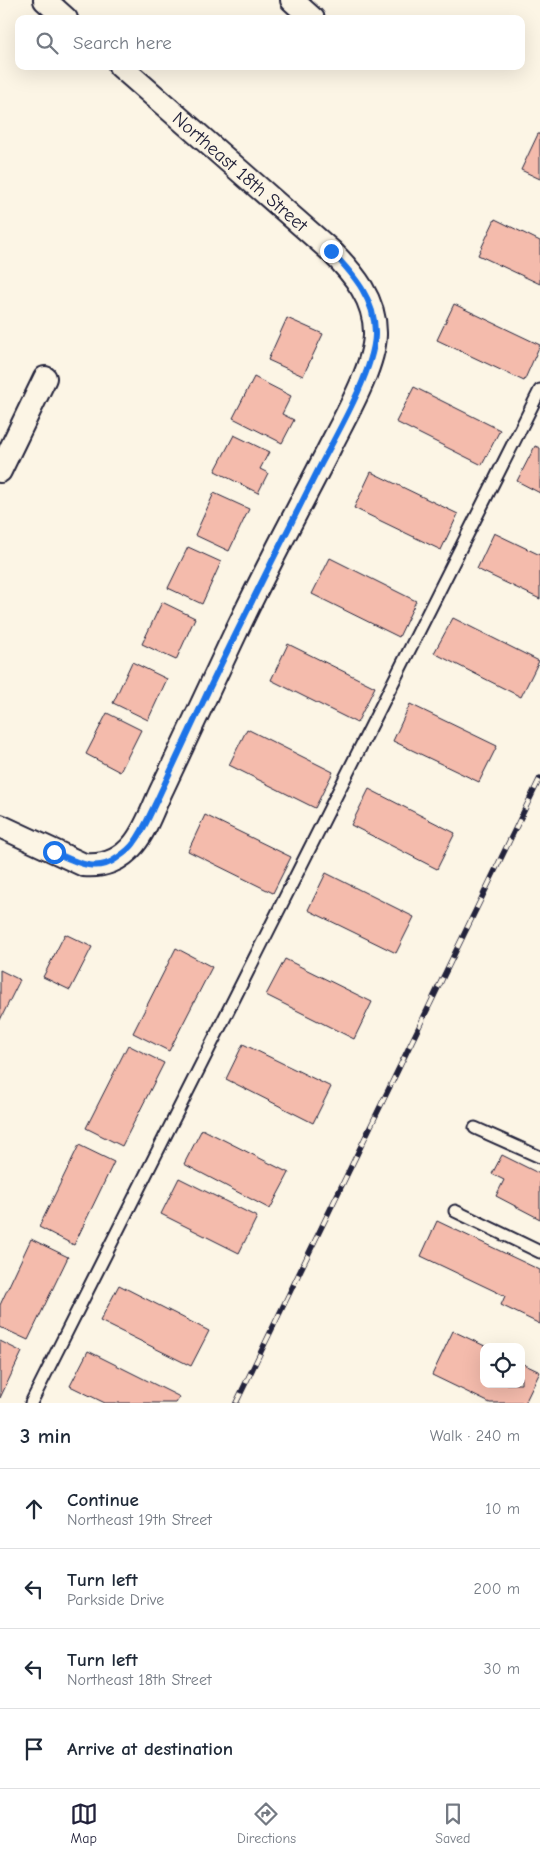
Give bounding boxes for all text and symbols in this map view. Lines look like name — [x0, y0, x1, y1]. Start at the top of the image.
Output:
search box — [15, 15, 525, 70]
icon: search — [33, 29, 61, 57]
text: Search here — [73, 32, 172, 54]
street label: Northeast 18th Street — [168, 107, 312, 237]
route end — [320, 240, 343, 263]
route start — [43, 841, 66, 864]
map controls — [480, 1343, 525, 1388]
button: locate — [480, 1343, 525, 1388]
text: 3 min — [20, 1424, 71, 1448]
text: Walk · 240 m — [430, 1427, 520, 1445]
text: Continue — [67, 1489, 139, 1511]
icon: ahead — [20, 1495, 48, 1523]
text: 10 m — [485, 1500, 520, 1518]
text: Northeast 19th Street — [67, 1511, 212, 1529]
text: Turn left — [67, 1569, 138, 1591]
icon: left — [20, 1575, 48, 1603]
text: 200 m — [474, 1580, 520, 1598]
text: Parkside Drive — [67, 1591, 164, 1609]
text: Turn left — [67, 1649, 138, 1671]
icon: left — [20, 1655, 48, 1683]
text: 30 m — [484, 1660, 520, 1678]
text: Northeast 18th Street — [67, 1671, 211, 1689]
icon: arrive — [20, 1735, 48, 1763]
text: Arrive at destination — [67, 1738, 233, 1760]
tab: Map — [70, 1800, 98, 1847]
tab: Directions — [237, 1800, 296, 1847]
tab: Saved — [435, 1800, 470, 1847]

